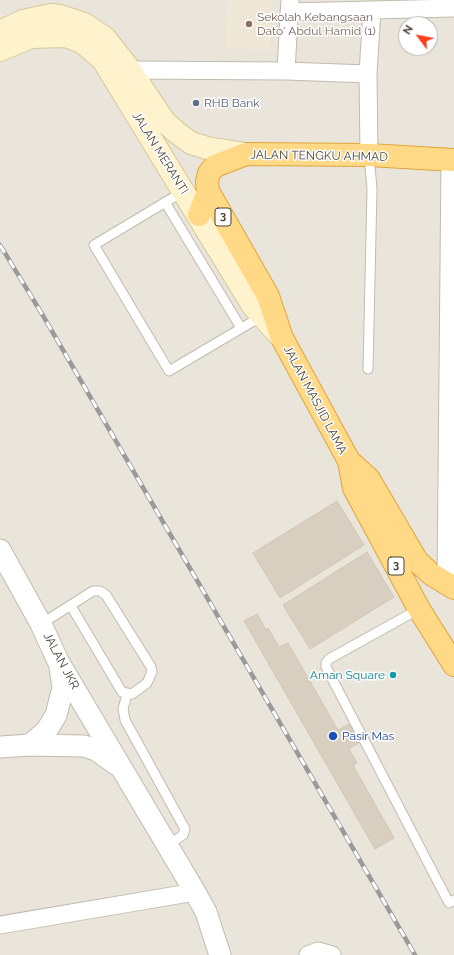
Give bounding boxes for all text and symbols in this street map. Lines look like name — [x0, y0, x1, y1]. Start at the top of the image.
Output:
place label: Sekolah Kebangsaan Dato' Abdul Hamid (1) — [257, 10, 376, 38]
north arrow — [398, 16, 438, 56]
marker: Sekolah Kebangsaan Dato' Abdul Hamid (1) — [244, 19, 254, 29]
text: N — [401, 23, 416, 37]
place label: RHB Bank — [204, 96, 260, 110]
marker: RHB Bank — [191, 98, 201, 108]
street label: JALAN MERANTI — [129, 109, 191, 197]
street label: JALAN TENGKU AHMAD — [250, 148, 388, 164]
road number: 3 — [215, 208, 231, 226]
street label: JALAN MASJID LAMA — [280, 343, 350, 457]
road number: 3 — [388, 557, 404, 575]
street label: JALAN JKR — [40, 630, 82, 692]
place label: Aman Square — [310, 668, 385, 682]
marker: Aman Square — [388, 670, 398, 680]
place label: Pasir Mas — [342, 729, 394, 743]
marker: Pasir Mas — [327, 730, 339, 742]

